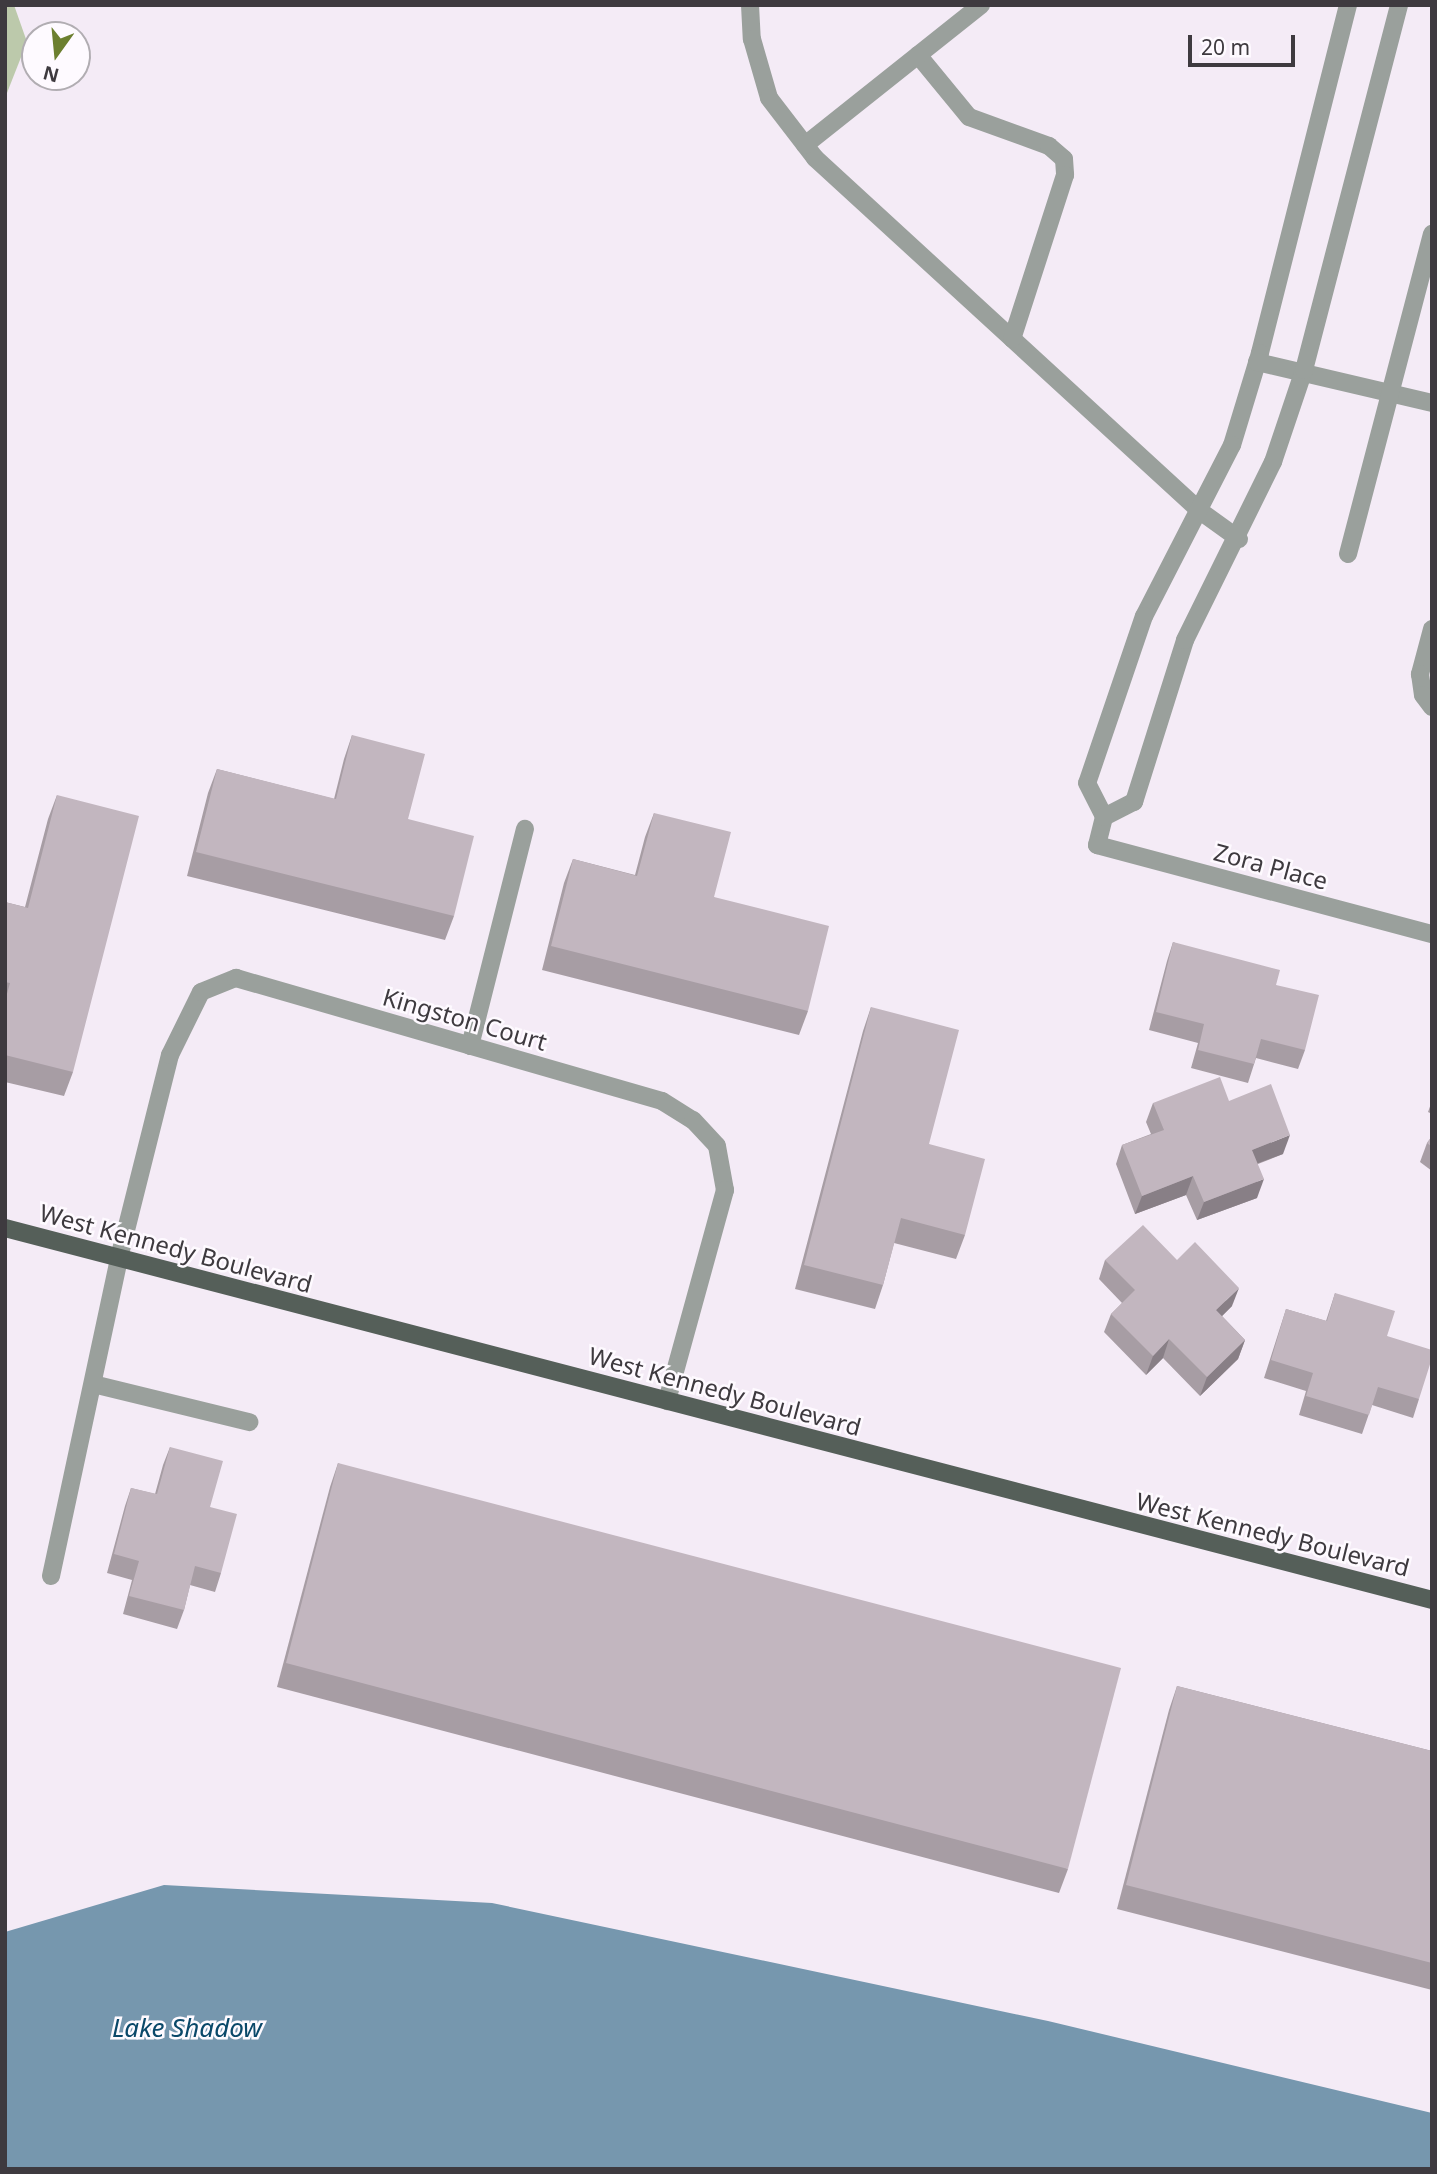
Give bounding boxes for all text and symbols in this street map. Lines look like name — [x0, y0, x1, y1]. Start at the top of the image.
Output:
north arrow — [21, 21, 91, 91]
scale bar — [1192, 21, 1299, 65]
text: 20 m — [1201, 33, 1250, 61]
text: N — [40, 60, 62, 89]
street label: Zora Place — [1211, 837, 1331, 895]
street label: Kingston Court — [380, 982, 550, 1056]
street label: West Kennedy Boulevard — [37, 1198, 315, 1298]
street label: West Kennedy Boulevard — [586, 1341, 864, 1441]
street label: West Kennedy Boulevard — [1133, 1486, 1413, 1582]
water label: Lake Shadow — [112, 2012, 262, 2044]

